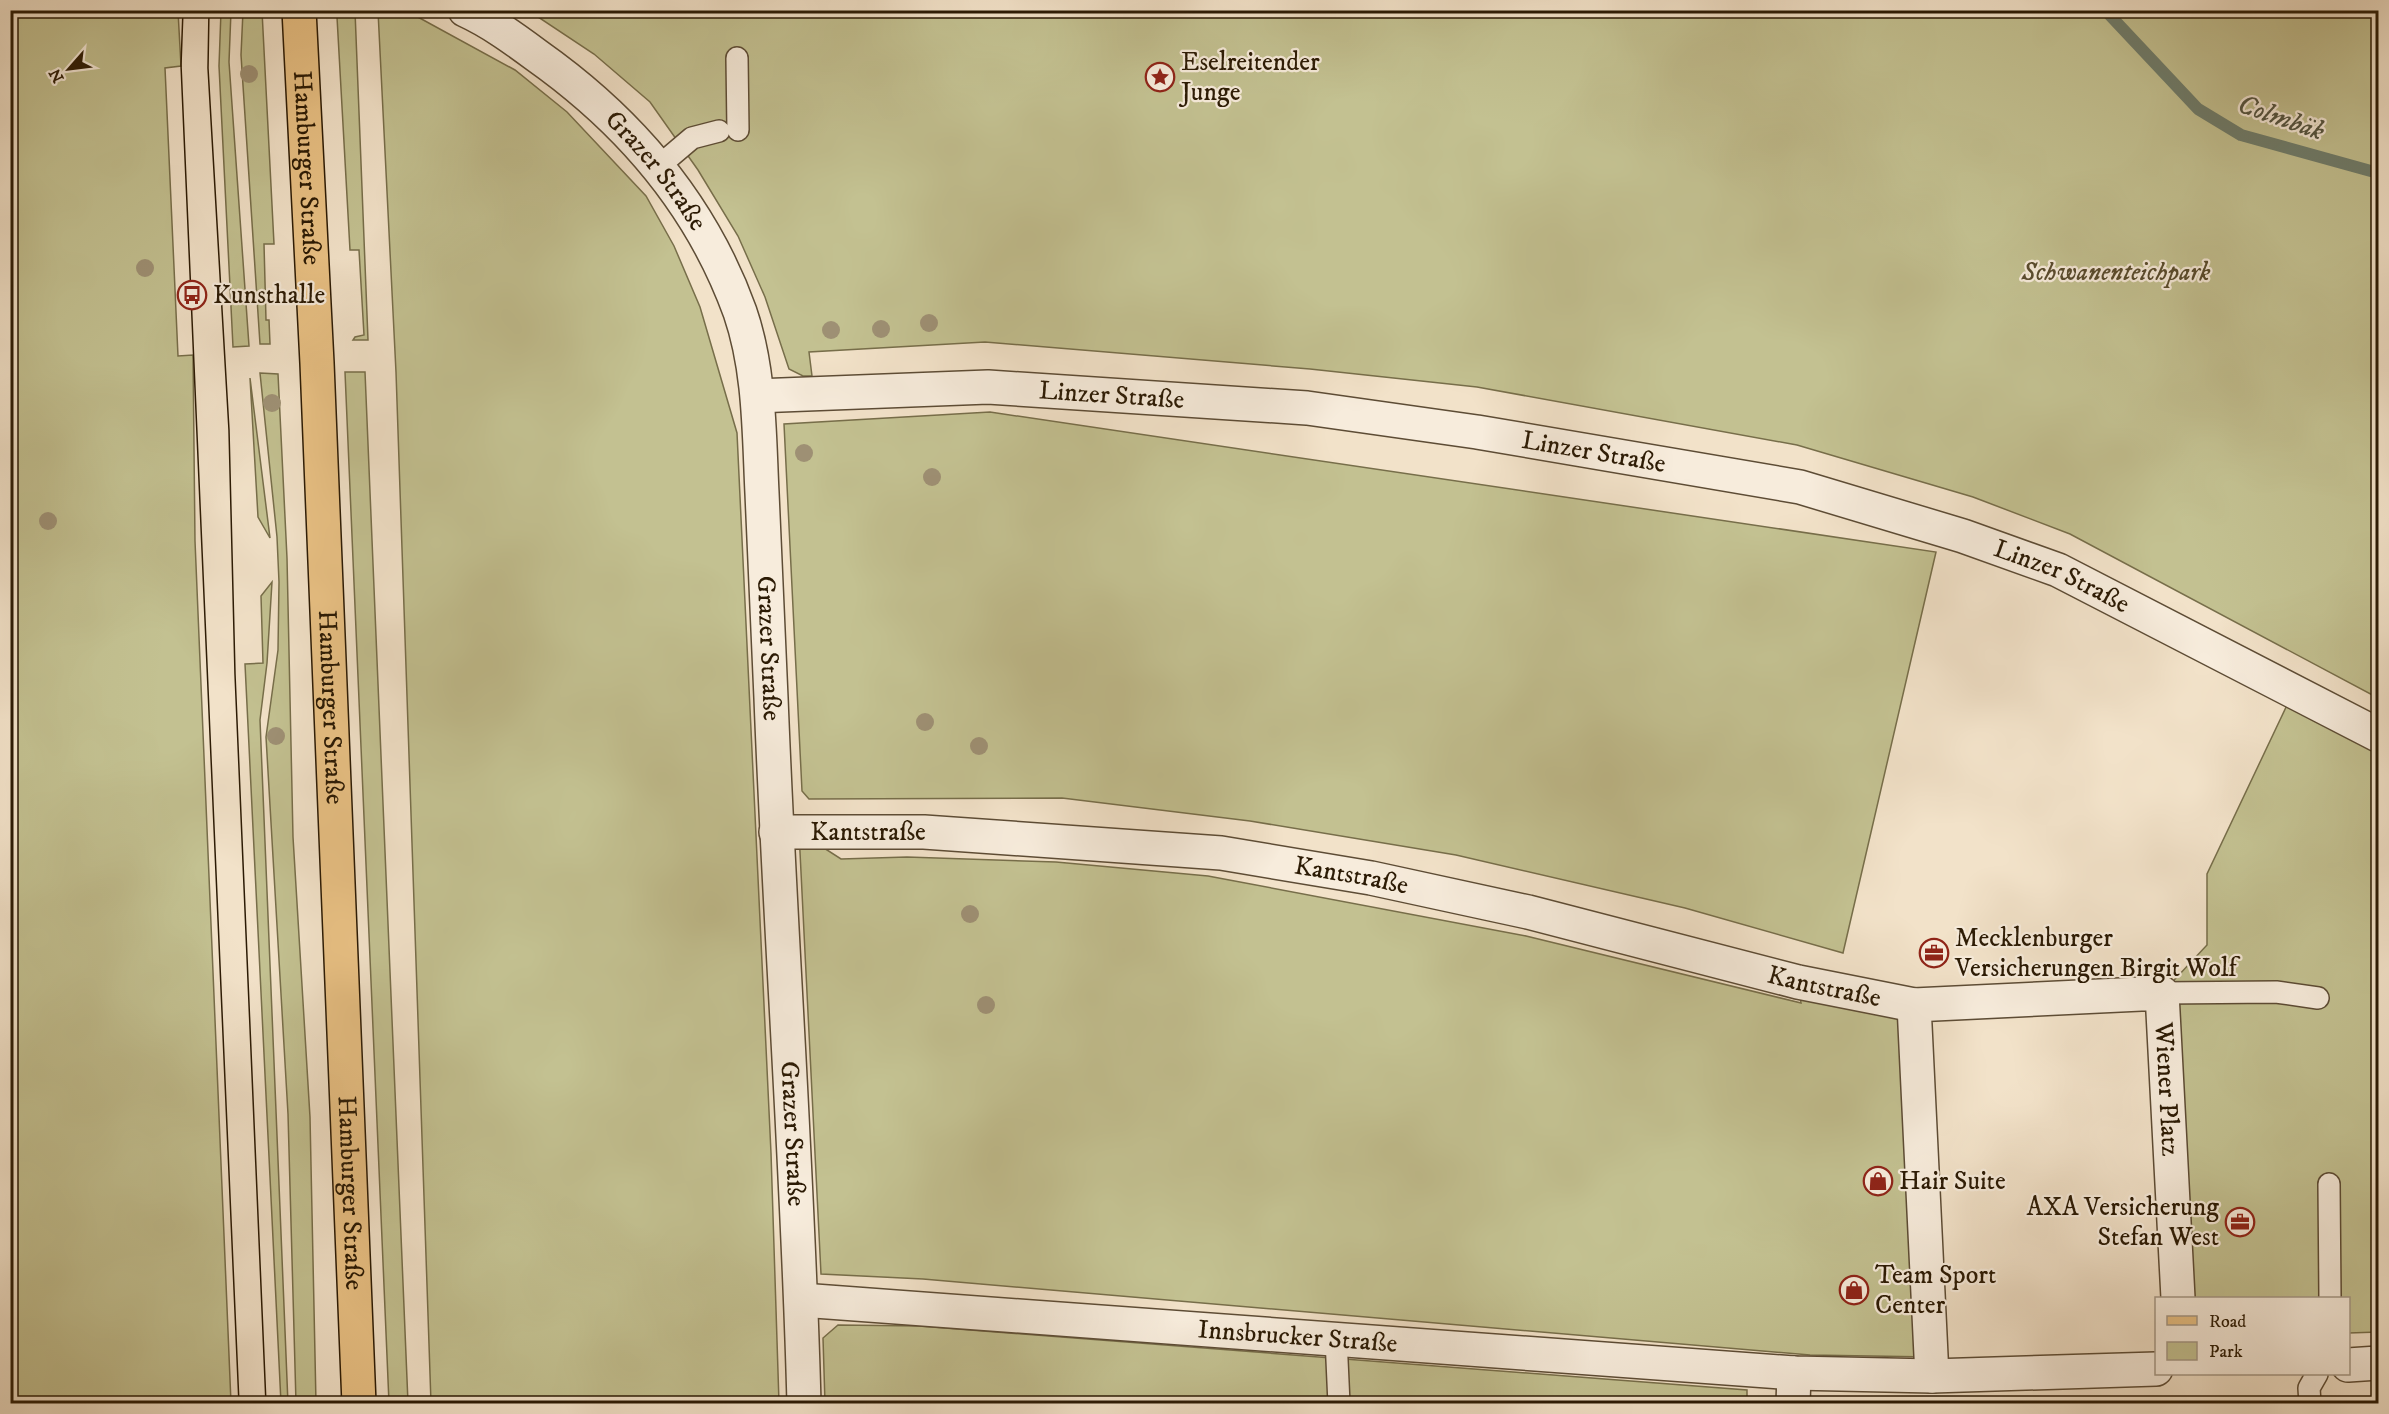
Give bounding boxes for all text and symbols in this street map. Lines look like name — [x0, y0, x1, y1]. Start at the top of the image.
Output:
north arrow — [39, 39, 99, 99]
place label: Eselreitender Junge — [1179, 46, 1320, 109]
place icon: Eselreitender Junge — [1144, 61, 1176, 93]
text: N — [45, 65, 69, 86]
street label: Hamburger Straße — [286, 70, 328, 266]
water label: Colmbäk — [2233, 87, 2330, 149]
street label: Grazer Straße — [598, 103, 714, 237]
park label: Schwanenteichpark — [2021, 256, 2211, 289]
bus stop icon: Kunsthalle — [176, 279, 208, 311]
place label: Kunsthalle — [213, 279, 325, 312]
street label: Linzer Straße — [1038, 374, 1185, 416]
street label: Linzer Straße — [1519, 423, 1668, 480]
street label: Linzer Straße — [1989, 532, 2135, 621]
street label: Grazer Straße — [749, 575, 788, 722]
street label: Hamburger Straße — [310, 609, 351, 805]
street label: Kantstraße — [810, 816, 926, 849]
street label: Kantstraße — [1292, 849, 1411, 902]
place label: Mecklenburger Versicherungen Birgit Wolf — [1954, 922, 2241, 985]
office icon: Mecklenburger Versicherungen Birgit Wolf — [1918, 937, 1950, 969]
street label: Kantstraße — [1764, 958, 1884, 1015]
street label: Wiener Platz — [2147, 1020, 2187, 1157]
street label: Grazer Straße — [773, 1060, 813, 1207]
street label: Hamburger Straße — [330, 1095, 371, 1291]
shop icon: Hair Suite — [1862, 1165, 1894, 1197]
place label: Hair Suite — [1899, 1165, 2006, 1198]
place label: AXA Versicherung Stefan West — [2027, 1191, 2219, 1254]
office icon: AXA Versicherung Stefan West — [2224, 1206, 2256, 1238]
place label: Team Sport Center — [1875, 1259, 1996, 1322]
shop icon: Team Sport Center — [1838, 1274, 1870, 1306]
legend — [2155, 1297, 2350, 1375]
text: Road — [2209, 1311, 2246, 1333]
street label: Innsbrucker Straße — [1197, 1313, 1399, 1360]
text: Park — [2209, 1341, 2243, 1363]

